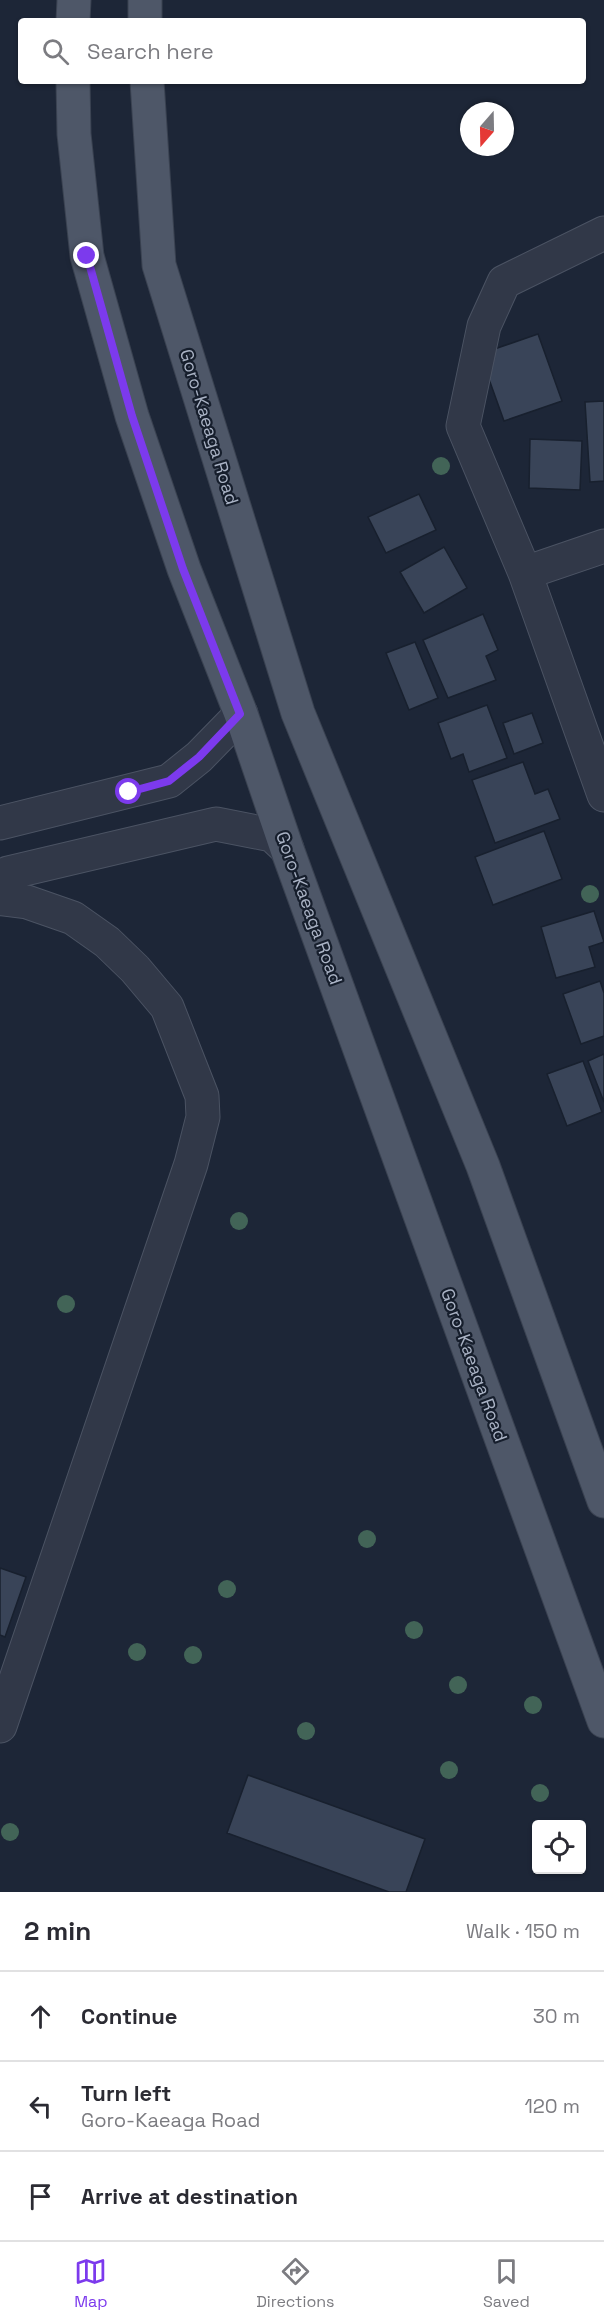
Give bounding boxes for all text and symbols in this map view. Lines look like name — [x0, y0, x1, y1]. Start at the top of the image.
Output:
search box — [18, 18, 586, 84]
icon: search — [39, 35, 72, 68]
text: Search here — [87, 37, 214, 65]
north arrow — [460, 102, 514, 156]
route end — [73, 242, 99, 268]
street label: Goro-Kaeaga Road — [175, 346, 244, 507]
route start — [115, 778, 141, 804]
street label: Goro-Kaeaga Road — [271, 828, 348, 988]
street label: Goro-Kaeaga Road — [436, 1285, 513, 1445]
map controls — [532, 1820, 586, 1874]
button: locate — [532, 1820, 586, 1874]
text: 2 min — [24, 1914, 91, 1948]
text: Walk · 150 m — [466, 1918, 580, 1944]
icon: ahead — [24, 2000, 57, 2033]
text: Continue — [81, 2002, 177, 2030]
text: 30 m — [533, 2003, 580, 2029]
text: Turn left — [81, 2079, 171, 2107]
icon: left — [24, 2090, 57, 2123]
text: 120 m — [524, 2093, 580, 2119]
text: Goro-Kaeaga Road — [81, 2107, 260, 2133]
icon: arrive — [24, 2180, 57, 2213]
text: Arrive at destination — [81, 2182, 298, 2210]
tab: Map — [74, 2255, 108, 2312]
tab: Directions — [256, 2255, 335, 2312]
tab: Saved — [483, 2255, 530, 2312]

